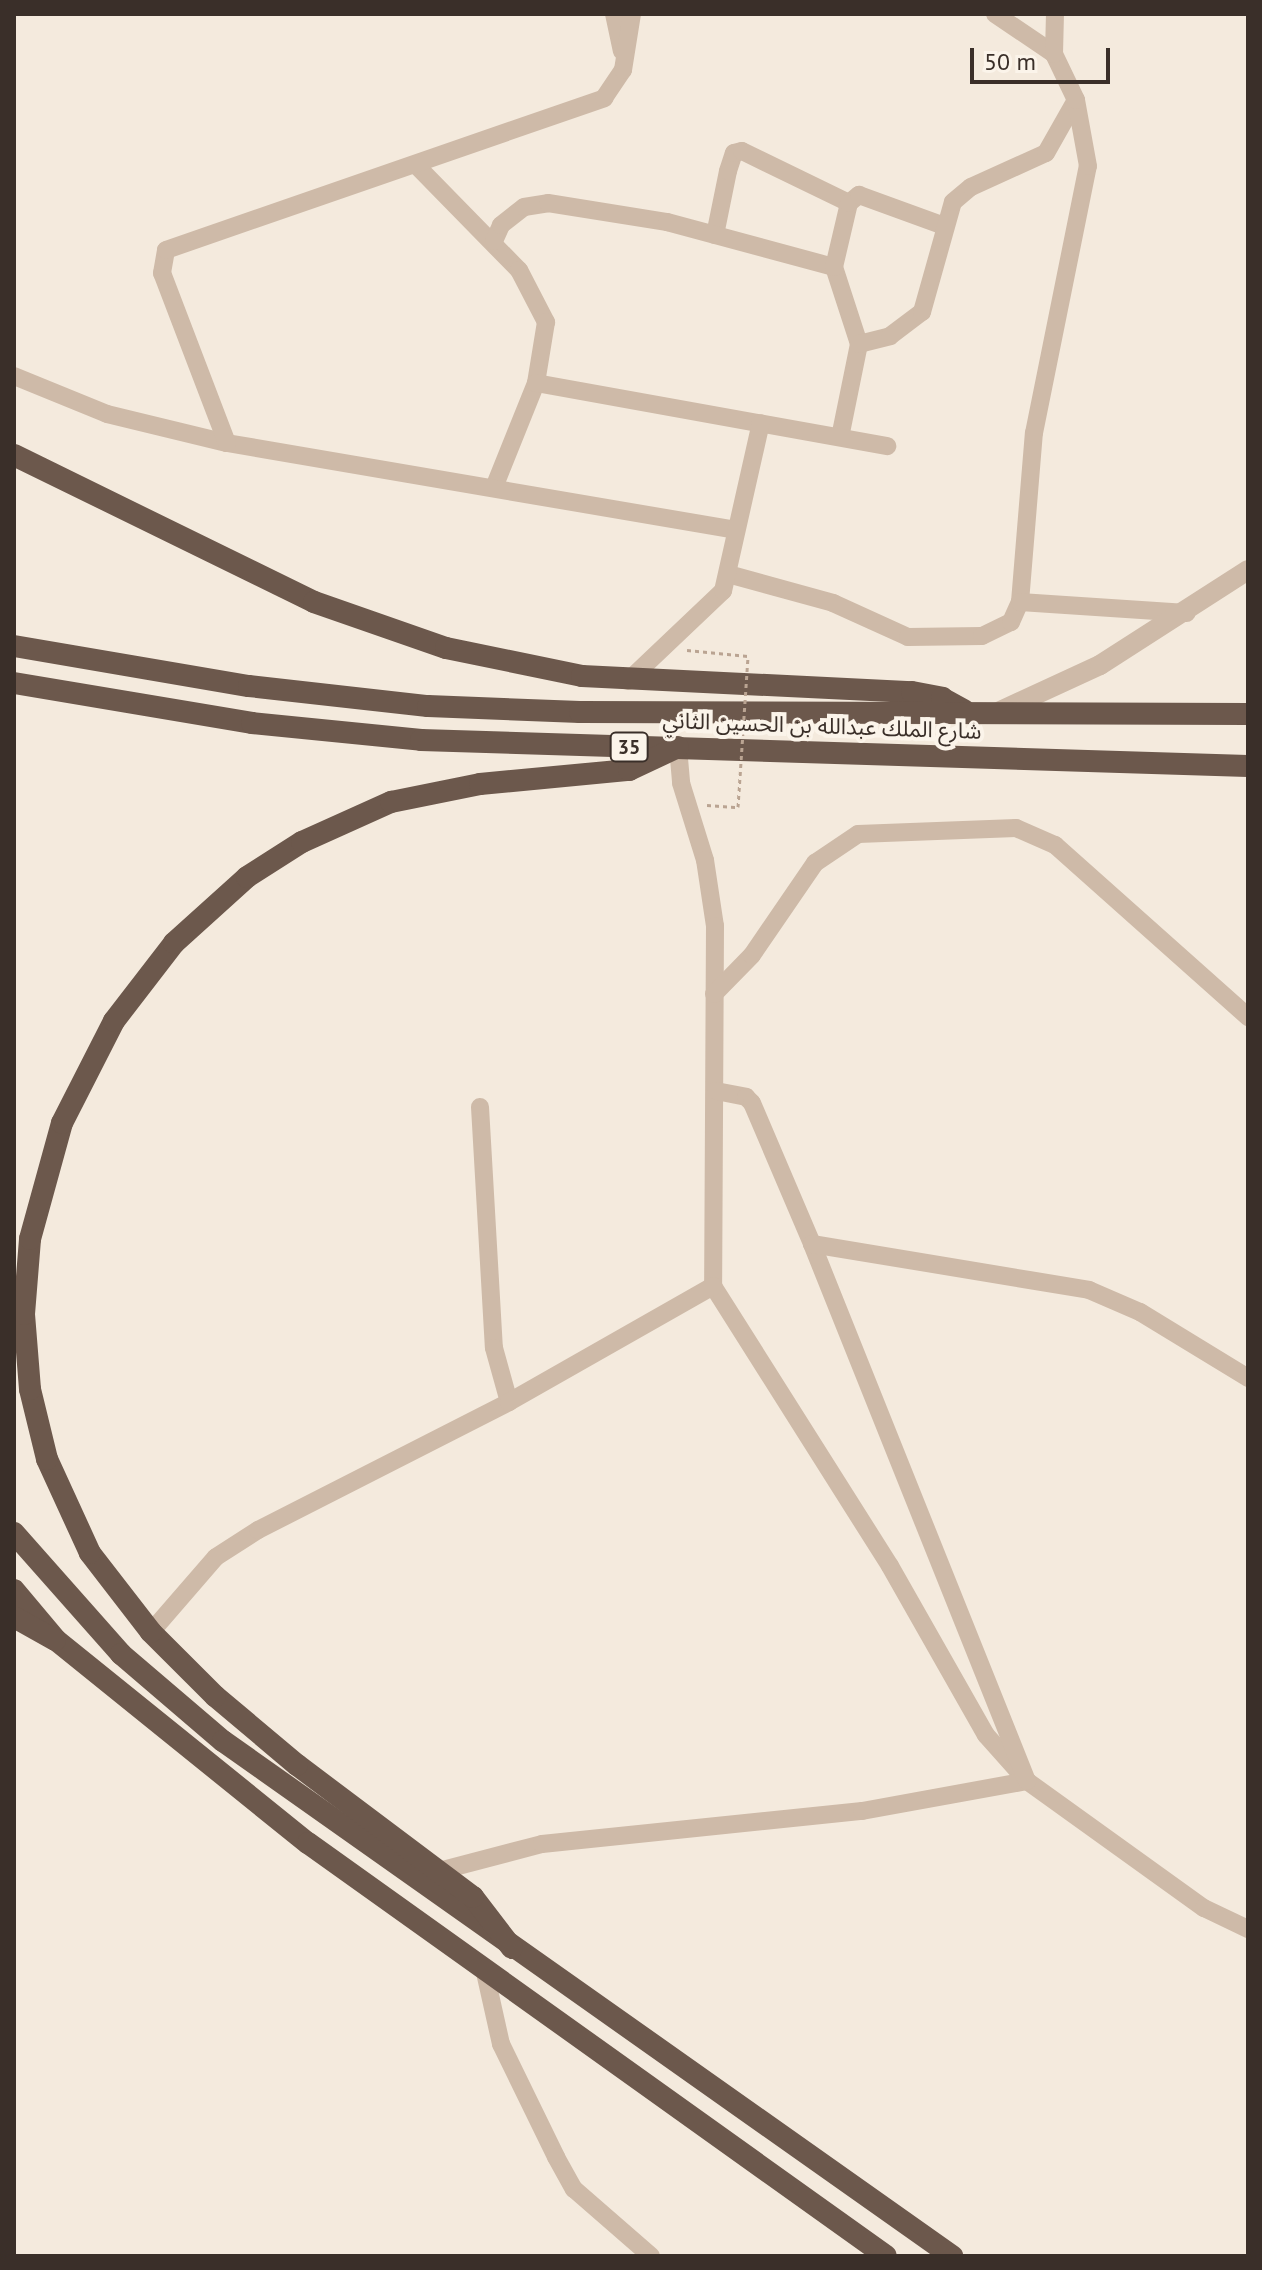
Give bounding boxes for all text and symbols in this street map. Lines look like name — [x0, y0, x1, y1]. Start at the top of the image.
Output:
scale bar — [974, 32, 1114, 82]
text: 50 m — [984, 46, 1036, 77]
street label: شارع الملك عبدالله بن الحسين الثاني — [662, 707, 982, 745]
road number: 35 — [609, 731, 649, 763]

